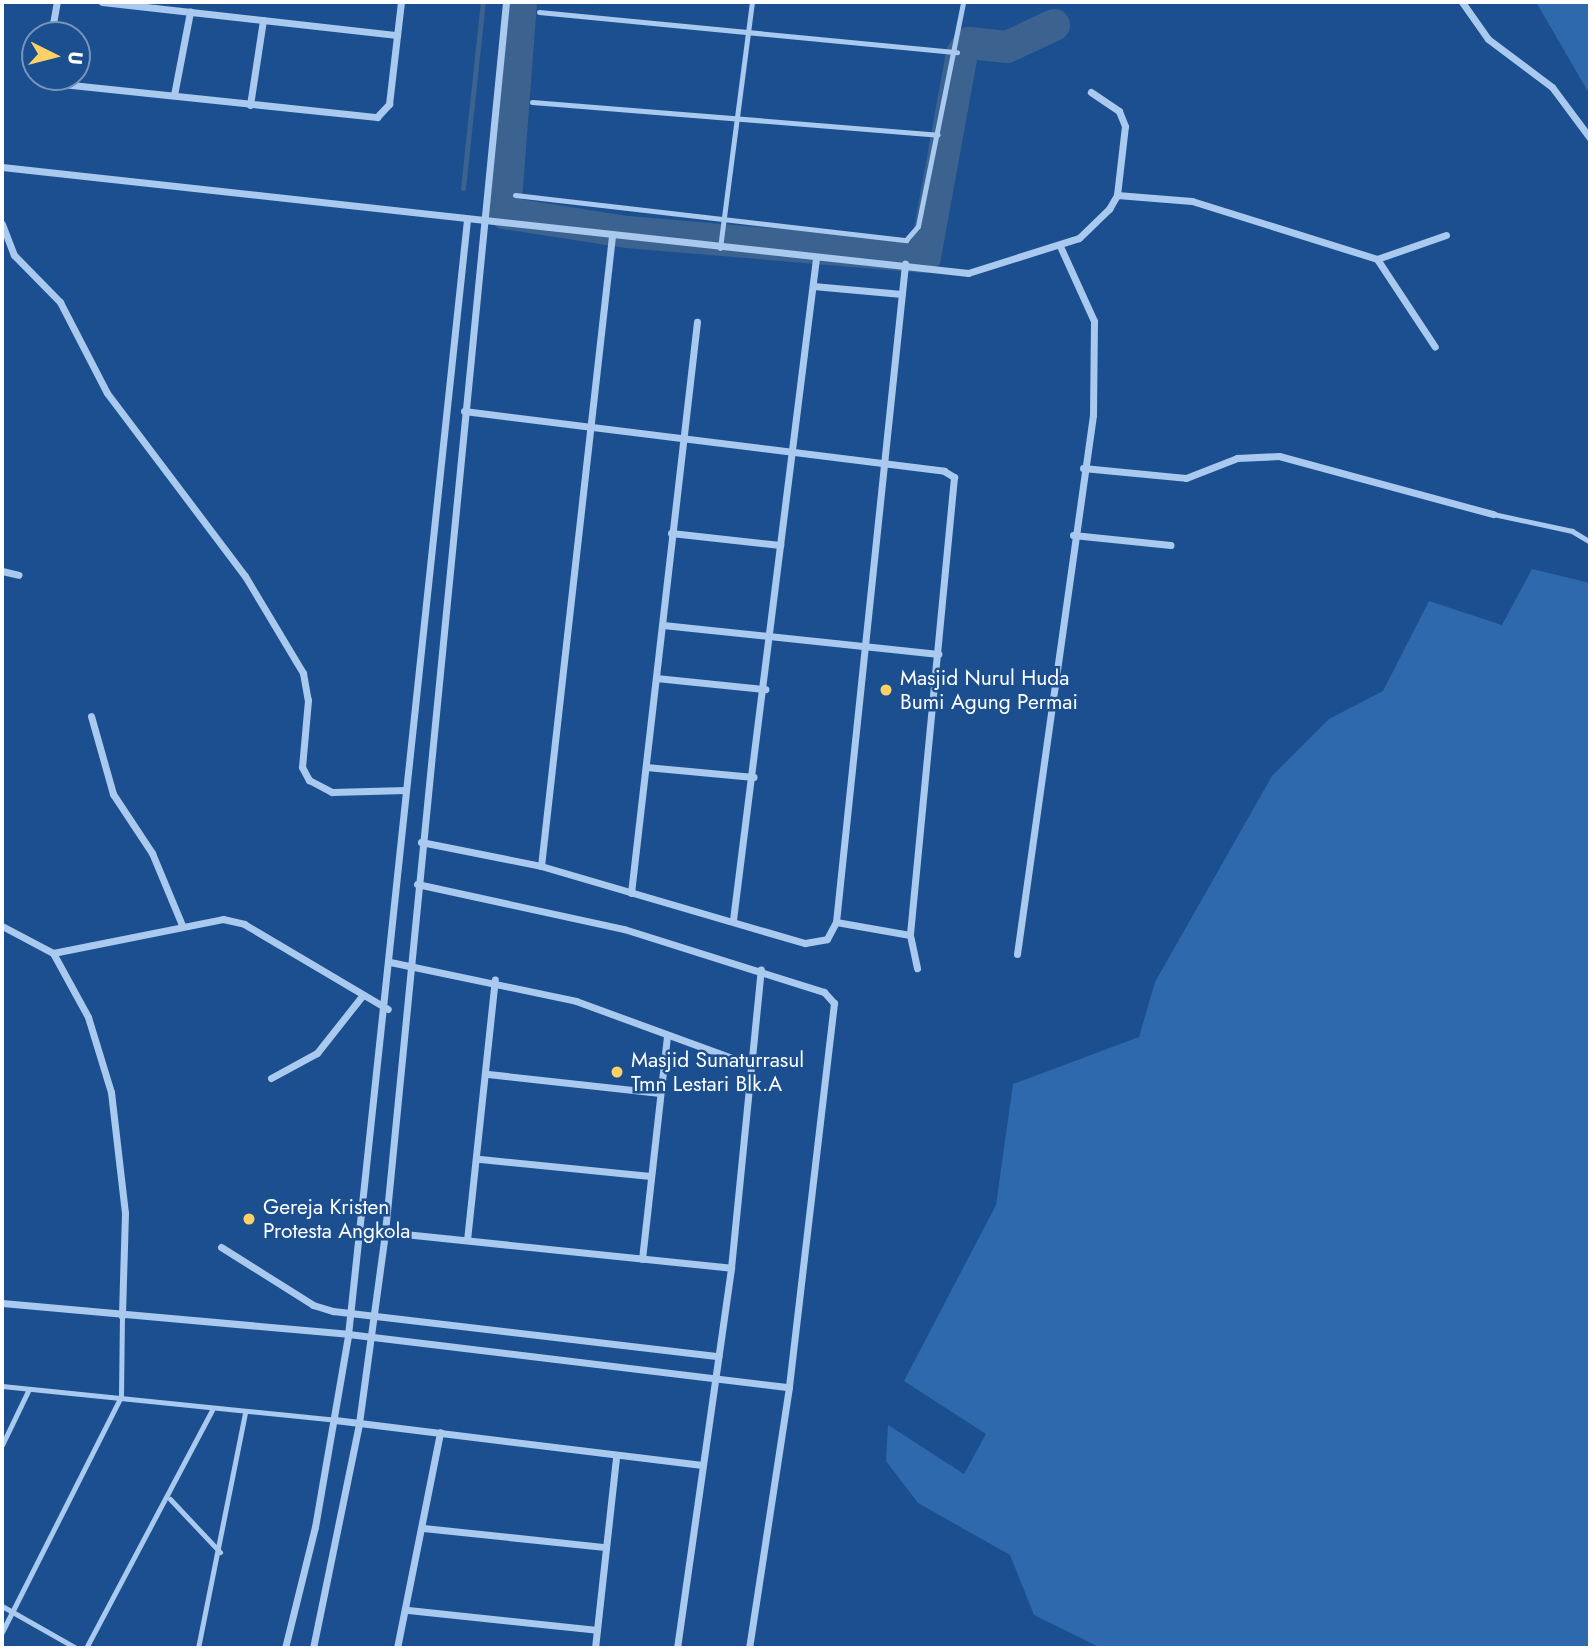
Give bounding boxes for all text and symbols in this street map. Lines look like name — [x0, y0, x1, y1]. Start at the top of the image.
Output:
north arrow — [21, 21, 91, 91]
text: U — [61, 50, 90, 66]
place label: Masjid Nurul Huda Bumi Agung Permai — [900, 665, 1078, 715]
marker: Masjid Nurul Huda Bumi Agung Permai — [878, 682, 894, 698]
place label: Masjid Sunaturrasul Tmn Lestari Blk.A — [631, 1047, 804, 1097]
marker: Masjid Sunaturrasul Tmn Lestari Blk.A — [609, 1064, 625, 1080]
place label: Gereja Kristen Protesta Angkola — [263, 1194, 410, 1244]
marker: Gereja Kristen Protesta Angkola — [241, 1211, 257, 1227]

